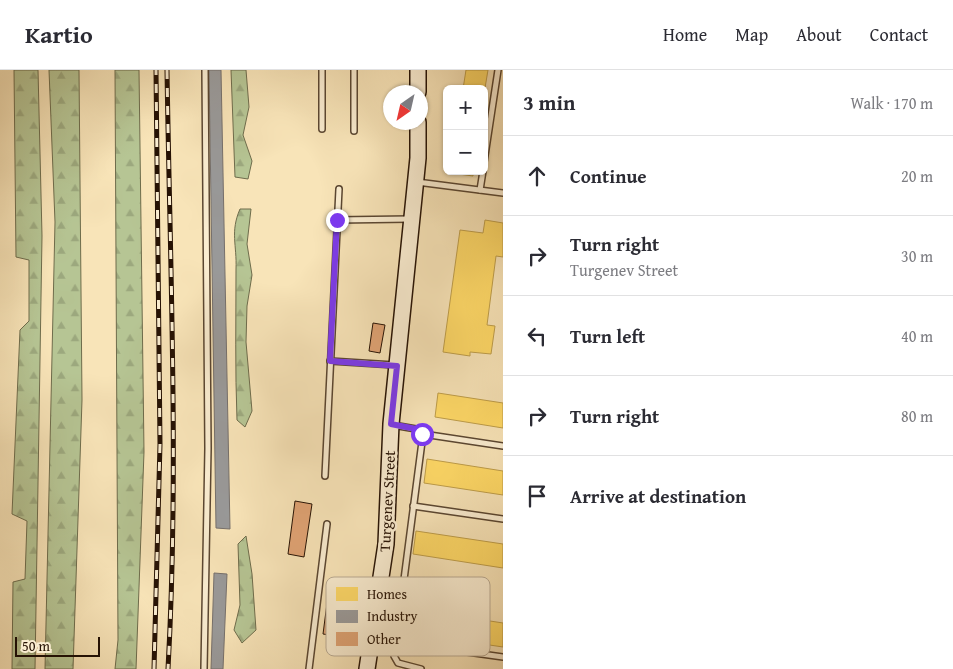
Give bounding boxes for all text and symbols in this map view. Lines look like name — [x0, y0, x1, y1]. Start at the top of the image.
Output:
text: Kartio — [25, 17, 93, 52]
text: Home — [663, 21, 707, 48]
text: Map — [735, 21, 768, 48]
text: About — [796, 21, 842, 48]
text: Contact — [870, 21, 928, 48]
north arrow — [383, 85, 428, 130]
map controls — [443, 85, 488, 175]
button: + — [443, 85, 488, 130]
text: 3 min — [523, 87, 575, 118]
text: Walk · 170 m — [850, 91, 933, 115]
button: − — [443, 130, 488, 175]
icon: ahead — [523, 162, 551, 190]
text: Continue — [570, 162, 647, 190]
text: 20 m — [901, 164, 933, 188]
route end — [326, 209, 349, 232]
text: Turn right — [570, 230, 659, 258]
icon: right — [523, 242, 551, 270]
text: 30 m — [901, 244, 933, 268]
text: Turgenev Street — [570, 258, 678, 282]
icon: left — [523, 322, 551, 350]
text: Turn left — [570, 322, 645, 350]
text: 40 m — [901, 324, 933, 348]
icon: right — [523, 402, 551, 430]
text: Turn right — [570, 402, 659, 430]
text: 80 m — [901, 404, 933, 428]
route start — [411, 423, 434, 446]
street label: Turgenev Street — [374, 449, 400, 552]
icon: arrive — [523, 482, 551, 510]
text: Arrive at destination — [570, 482, 746, 510]
legend — [326, 577, 490, 656]
text: Homes — [367, 584, 407, 604]
text: Industry — [367, 606, 417, 626]
text: Other — [367, 629, 401, 649]
scale bar — [15, 634, 100, 657]
text: 50 m — [22, 636, 50, 656]

